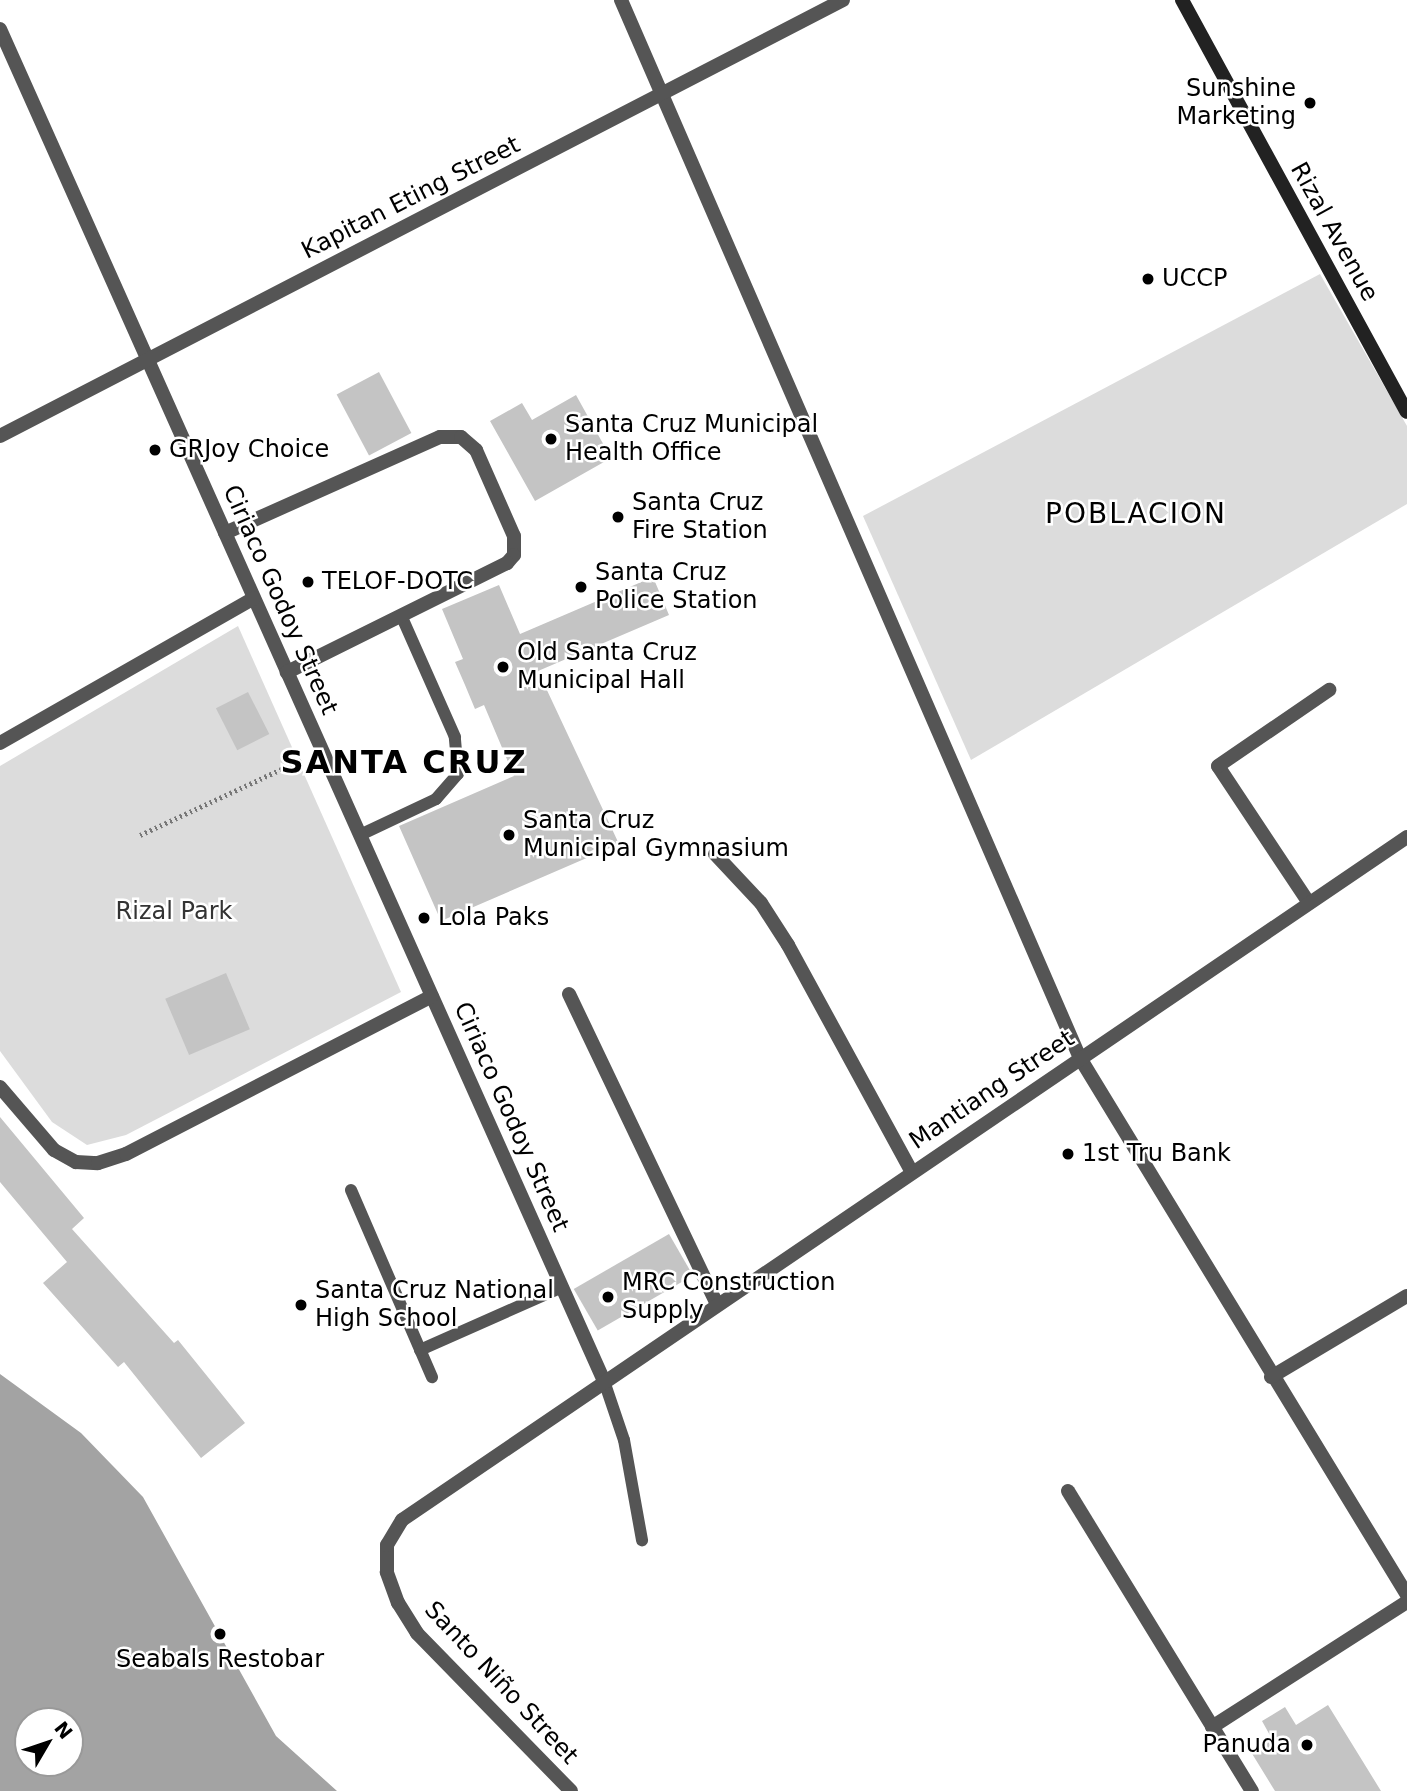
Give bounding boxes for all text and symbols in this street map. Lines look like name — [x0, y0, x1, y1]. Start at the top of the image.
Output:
place label: Sunshine Marketing — [1176, 75, 1296, 131]
marker: Sunshine Marketing — [1302, 95, 1318, 111]
street label: Kapitan Eting Street — [297, 130, 525, 266]
street label: Rizal Avenue — [1284, 158, 1384, 306]
place label: UCCP — [1162, 265, 1228, 293]
marker: UCCP — [1140, 271, 1156, 287]
place label: Santa Cruz Municipal Health Office — [565, 411, 818, 467]
marker: Santa Cruz Municipal Health Office — [543, 431, 559, 447]
place label: GRJoy Choice — [169, 436, 329, 464]
marker: GRJoy Choice — [147, 442, 163, 458]
street label: Ciriaco Godoy Street — [216, 481, 344, 719]
place label: Santa Cruz Fire Station — [632, 489, 768, 545]
district label: POBLACION — [1046, 497, 1226, 531]
marker: Santa Cruz Fire Station — [610, 509, 626, 525]
place label: Santa Cruz Police Station — [595, 559, 758, 615]
place label: TELOF-DOTC — [322, 568, 473, 596]
marker: TELOF-DOTC — [300, 574, 316, 590]
marker: Santa Cruz Police Station — [573, 579, 589, 595]
place label: Old Santa Cruz Municipal Hall — [517, 639, 697, 695]
marker: Old Santa Cruz Municipal Hall — [495, 659, 511, 675]
district label: SANTA CRUZ — [282, 743, 526, 781]
place label: Santa Cruz Municipal Gymnasium — [523, 807, 789, 863]
marker: Santa Cruz Municipal Gymnasium — [501, 827, 517, 843]
park label: Rizal Park — [116, 898, 232, 926]
place label: Lola Paks — [438, 904, 549, 932]
marker: Lola Paks — [416, 910, 432, 926]
street label: Ciriaco Godoy Street — [447, 998, 575, 1236]
street label: Mantiang Street — [904, 1024, 1080, 1156]
place label: 1st Tru Bank — [1082, 1140, 1231, 1168]
marker: 1st Tru Bank — [1060, 1146, 1076, 1162]
place label: MRC Construction Supply — [622, 1269, 835, 1325]
place label: Santa Cruz National High School — [315, 1277, 554, 1333]
marker: MRC Construction Supply — [600, 1289, 616, 1305]
marker: Santa Cruz National High School — [293, 1297, 309, 1313]
street label: Santo Niño Street — [418, 1596, 584, 1770]
marker: Seabals Restobar — [212, 1626, 228, 1642]
place label: Seabals Restobar — [116, 1646, 324, 1674]
north arrow — [14, 1707, 84, 1777]
text: N — [50, 1717, 77, 1743]
place label: Panuda — [1203, 1731, 1291, 1759]
marker: Panuda — [1297, 1735, 1317, 1755]

